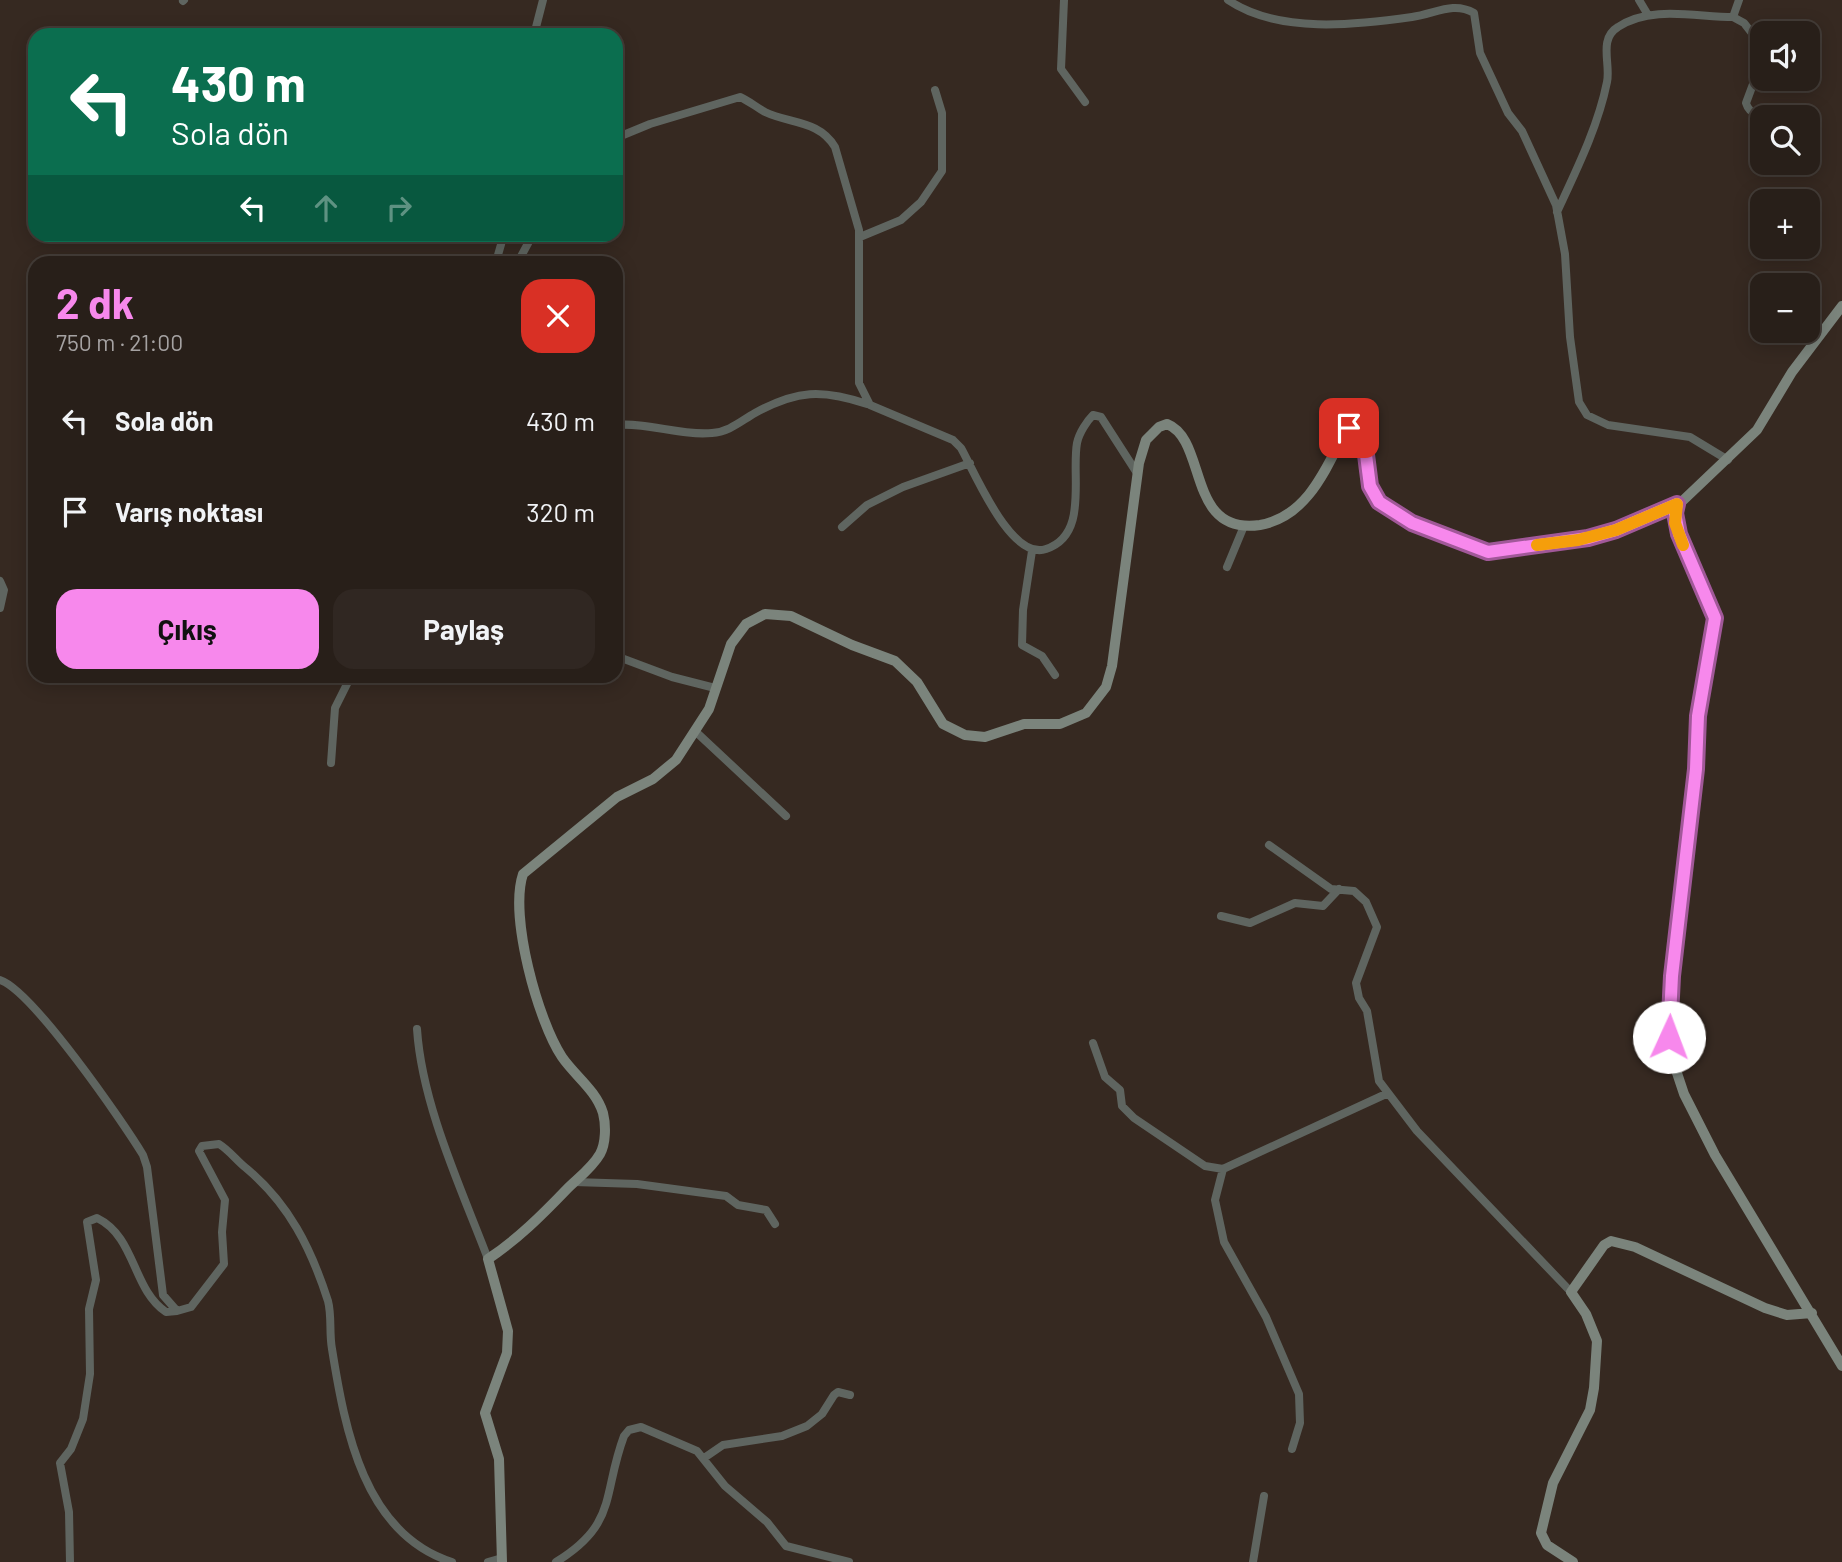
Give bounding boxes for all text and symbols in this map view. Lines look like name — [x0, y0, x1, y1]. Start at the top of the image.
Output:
map controls — [1750, 21, 1820, 343]
button: sound — [1750, 21, 1820, 91]
text: 430 m — [171, 53, 306, 112]
icon: left — [56, 56, 147, 147]
button: search — [1750, 105, 1820, 175]
text: Sola dön — [171, 113, 289, 151]
icon: left — [234, 189, 272, 227]
icon: ahead — [307, 189, 345, 227]
icon: right — [380, 189, 418, 227]
button: + — [1750, 189, 1820, 259]
button: − — [1750, 273, 1820, 343]
text: 2 dk — [56, 277, 134, 327]
button: close — [521, 279, 595, 353]
text: 750 m · 21:00 — [56, 328, 183, 356]
pin — [1319, 398, 1379, 458]
icon: left — [56, 402, 94, 440]
text: Sola dön — [115, 405, 213, 436]
text: 430 m — [526, 405, 595, 436]
icon: arrive — [1330, 409, 1368, 447]
icon: arrive — [56, 493, 94, 531]
text: Varış noktası — [115, 496, 263, 527]
text: 320 m — [526, 496, 595, 527]
button: Çıkış — [56, 589, 319, 669]
button: Paylaş — [333, 589, 595, 669]
position arrow — [1632, 1000, 1706, 1074]

